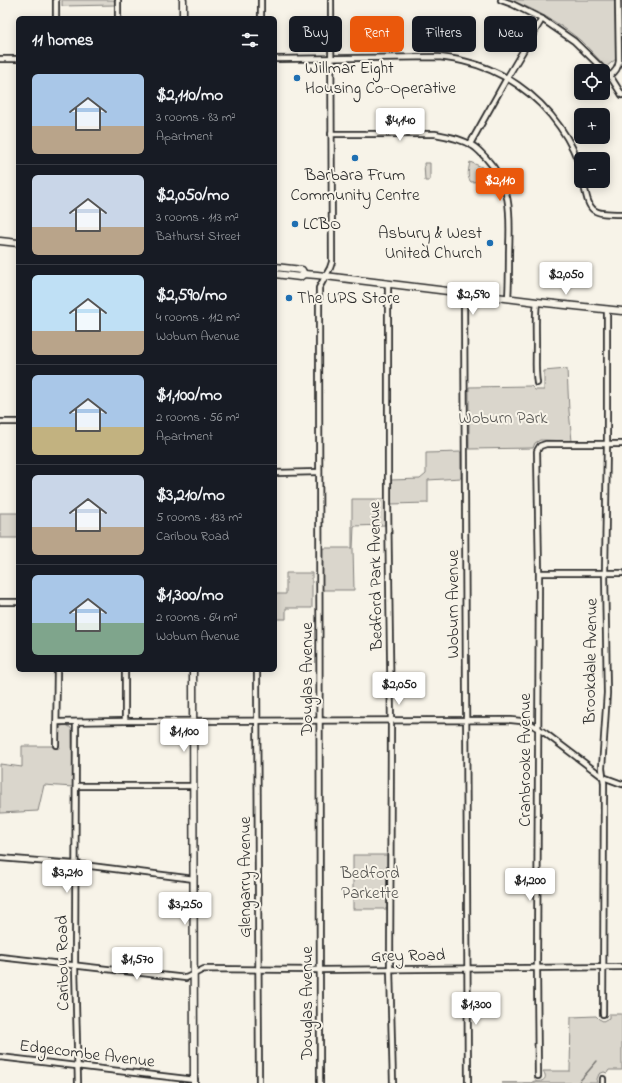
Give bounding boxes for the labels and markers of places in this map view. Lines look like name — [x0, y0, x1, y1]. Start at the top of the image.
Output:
place label: Willmar Eight Housing Co-Operative — [305, 56, 456, 103]
marker: Willmar Eight Housing Co-Operative — [292, 73, 302, 83]
pin: $4,140 — [367, 108, 433, 142]
marker: Barbara Frum Community Centre — [350, 153, 360, 163]
place label: Barbara Frum Community Centre — [290, 163, 420, 209]
pin: $2,110 — [467, 168, 533, 202]
place label: LCBO — [303, 212, 341, 237]
marker: LCBO — [290, 219, 300, 229]
place label: Asbury & West United Church — [378, 221, 482, 266]
marker: Asbury & West United Church — [485, 238, 495, 248]
pin: $2,050 — [533, 262, 599, 296]
pin: $2,590 — [440, 282, 506, 316]
place label: The UPS Store — [297, 286, 400, 311]
marker: The UPS Store — [284, 293, 294, 303]
pin: $2,050 — [366, 672, 432, 706]
pin: $1,100 — [151, 719, 217, 753]
pin: $3,210 — [34, 860, 100, 894]
pin: $1,200 — [497, 868, 563, 902]
pin: $3,250 — [152, 892, 218, 926]
pin: $1,570 — [104, 947, 170, 981]
pin: $1,300 — [443, 992, 509, 1026]

